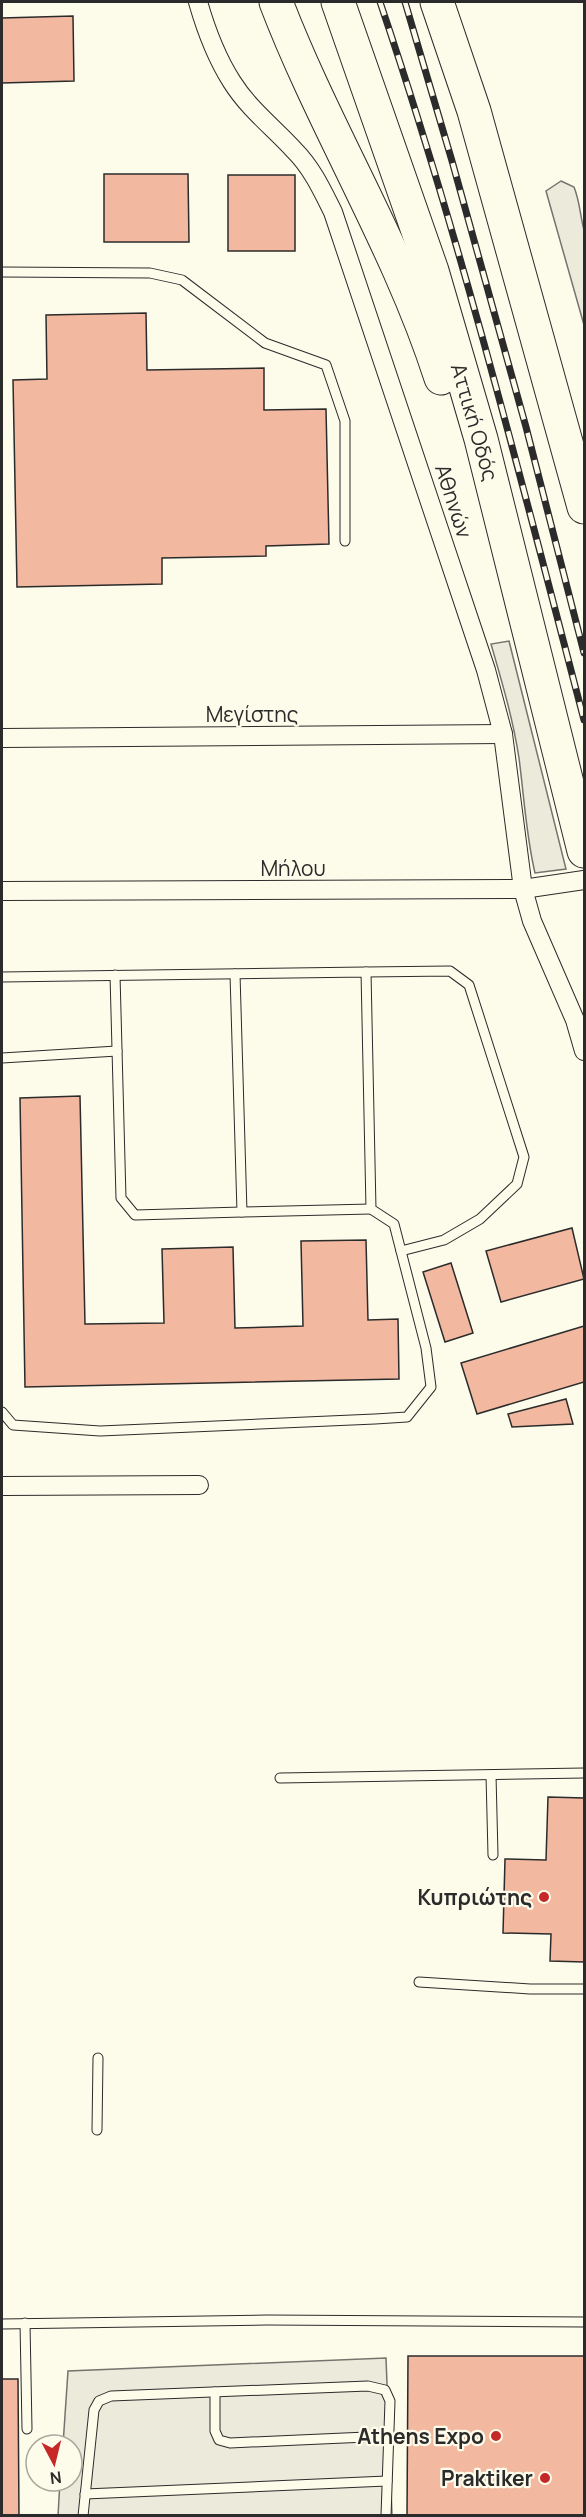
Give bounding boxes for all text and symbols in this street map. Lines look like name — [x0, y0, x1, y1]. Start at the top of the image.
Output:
street label: Αττική Οδός — [445, 360, 505, 484]
street label: Αθηνών — [429, 461, 479, 542]
street label: Μεγίστης — [206, 700, 298, 728]
street label: Μήλου — [260, 854, 326, 882]
place label: Κυπριώτης — [418, 1883, 532, 1911]
marker: Κυπριώτης — [537, 1890, 551, 1904]
place label: Athens Expo — [357, 2422, 484, 2450]
marker: Athens Expo — [489, 2429, 503, 2443]
north arrow — [24, 2433, 84, 2493]
place label: Praktiker — [441, 2464, 533, 2492]
text: N — [49, 2466, 63, 2490]
marker: Praktiker — [538, 2471, 552, 2485]

